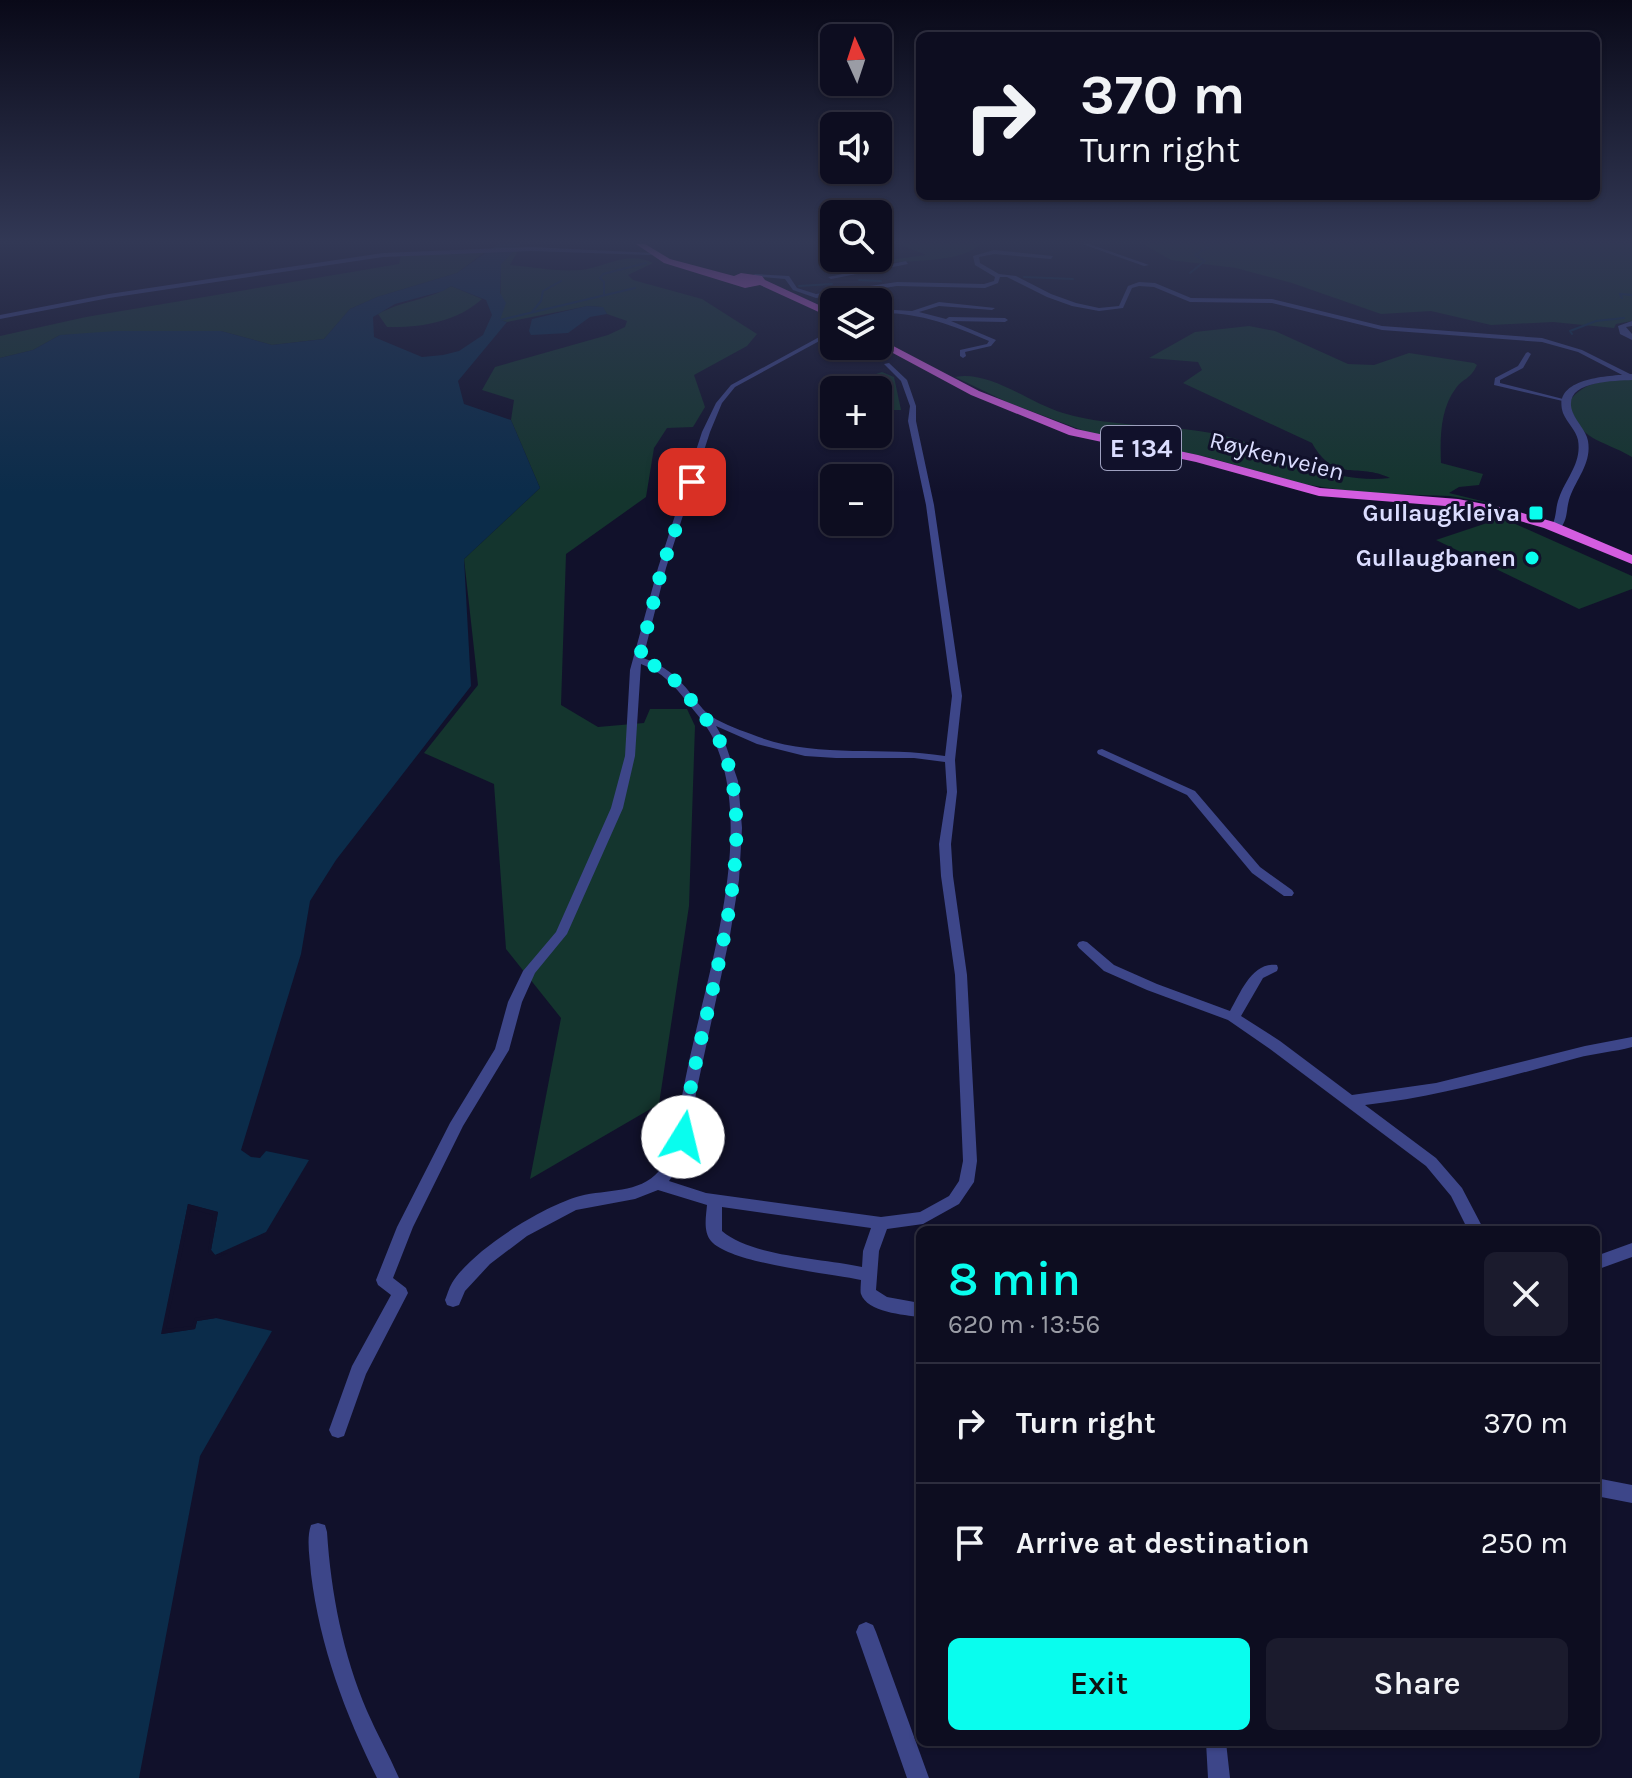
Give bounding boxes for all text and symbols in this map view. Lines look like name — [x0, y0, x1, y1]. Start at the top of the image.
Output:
north arrow — [820, 24, 892, 96]
map controls — [820, 24, 892, 536]
text: 370 m — [1080, 62, 1245, 127]
icon: right — [948, 64, 1052, 168]
button: sound — [820, 112, 892, 184]
text: Turn right — [1080, 129, 1240, 171]
button: search — [820, 200, 892, 272]
button: layers — [820, 288, 892, 360]
button: + — [820, 376, 892, 448]
road number: E 134 — [1101, 426, 1181, 470]
street label: Røykenveien — [1207, 426, 1347, 486]
pin — [658, 448, 726, 516]
icon: arrive — [670, 460, 714, 504]
button: − — [820, 464, 892, 536]
place label: Gullaugkleiva — [1362, 499, 1520, 527]
marker: Gullaugkleiva — [1527, 504, 1545, 522]
place label: Gullaugbanen — [1356, 544, 1516, 572]
marker: Gullaugbanen — [1523, 549, 1541, 567]
position arrow — [641, 1095, 725, 1179]
text: 8 min — [948, 1251, 1081, 1307]
button: close — [1484, 1252, 1568, 1336]
text: 620 m · 13:56 — [948, 1309, 1100, 1340]
icon: right — [948, 1401, 992, 1445]
text: Turn right — [1016, 1405, 1156, 1441]
text: 370 m — [1483, 1405, 1568, 1441]
icon: arrive — [948, 1521, 992, 1565]
text: Arrive at destination — [1016, 1525, 1310, 1561]
text: 250 m — [1481, 1525, 1568, 1561]
button: Exit — [948, 1638, 1250, 1730]
button: Share — [1266, 1638, 1568, 1730]

